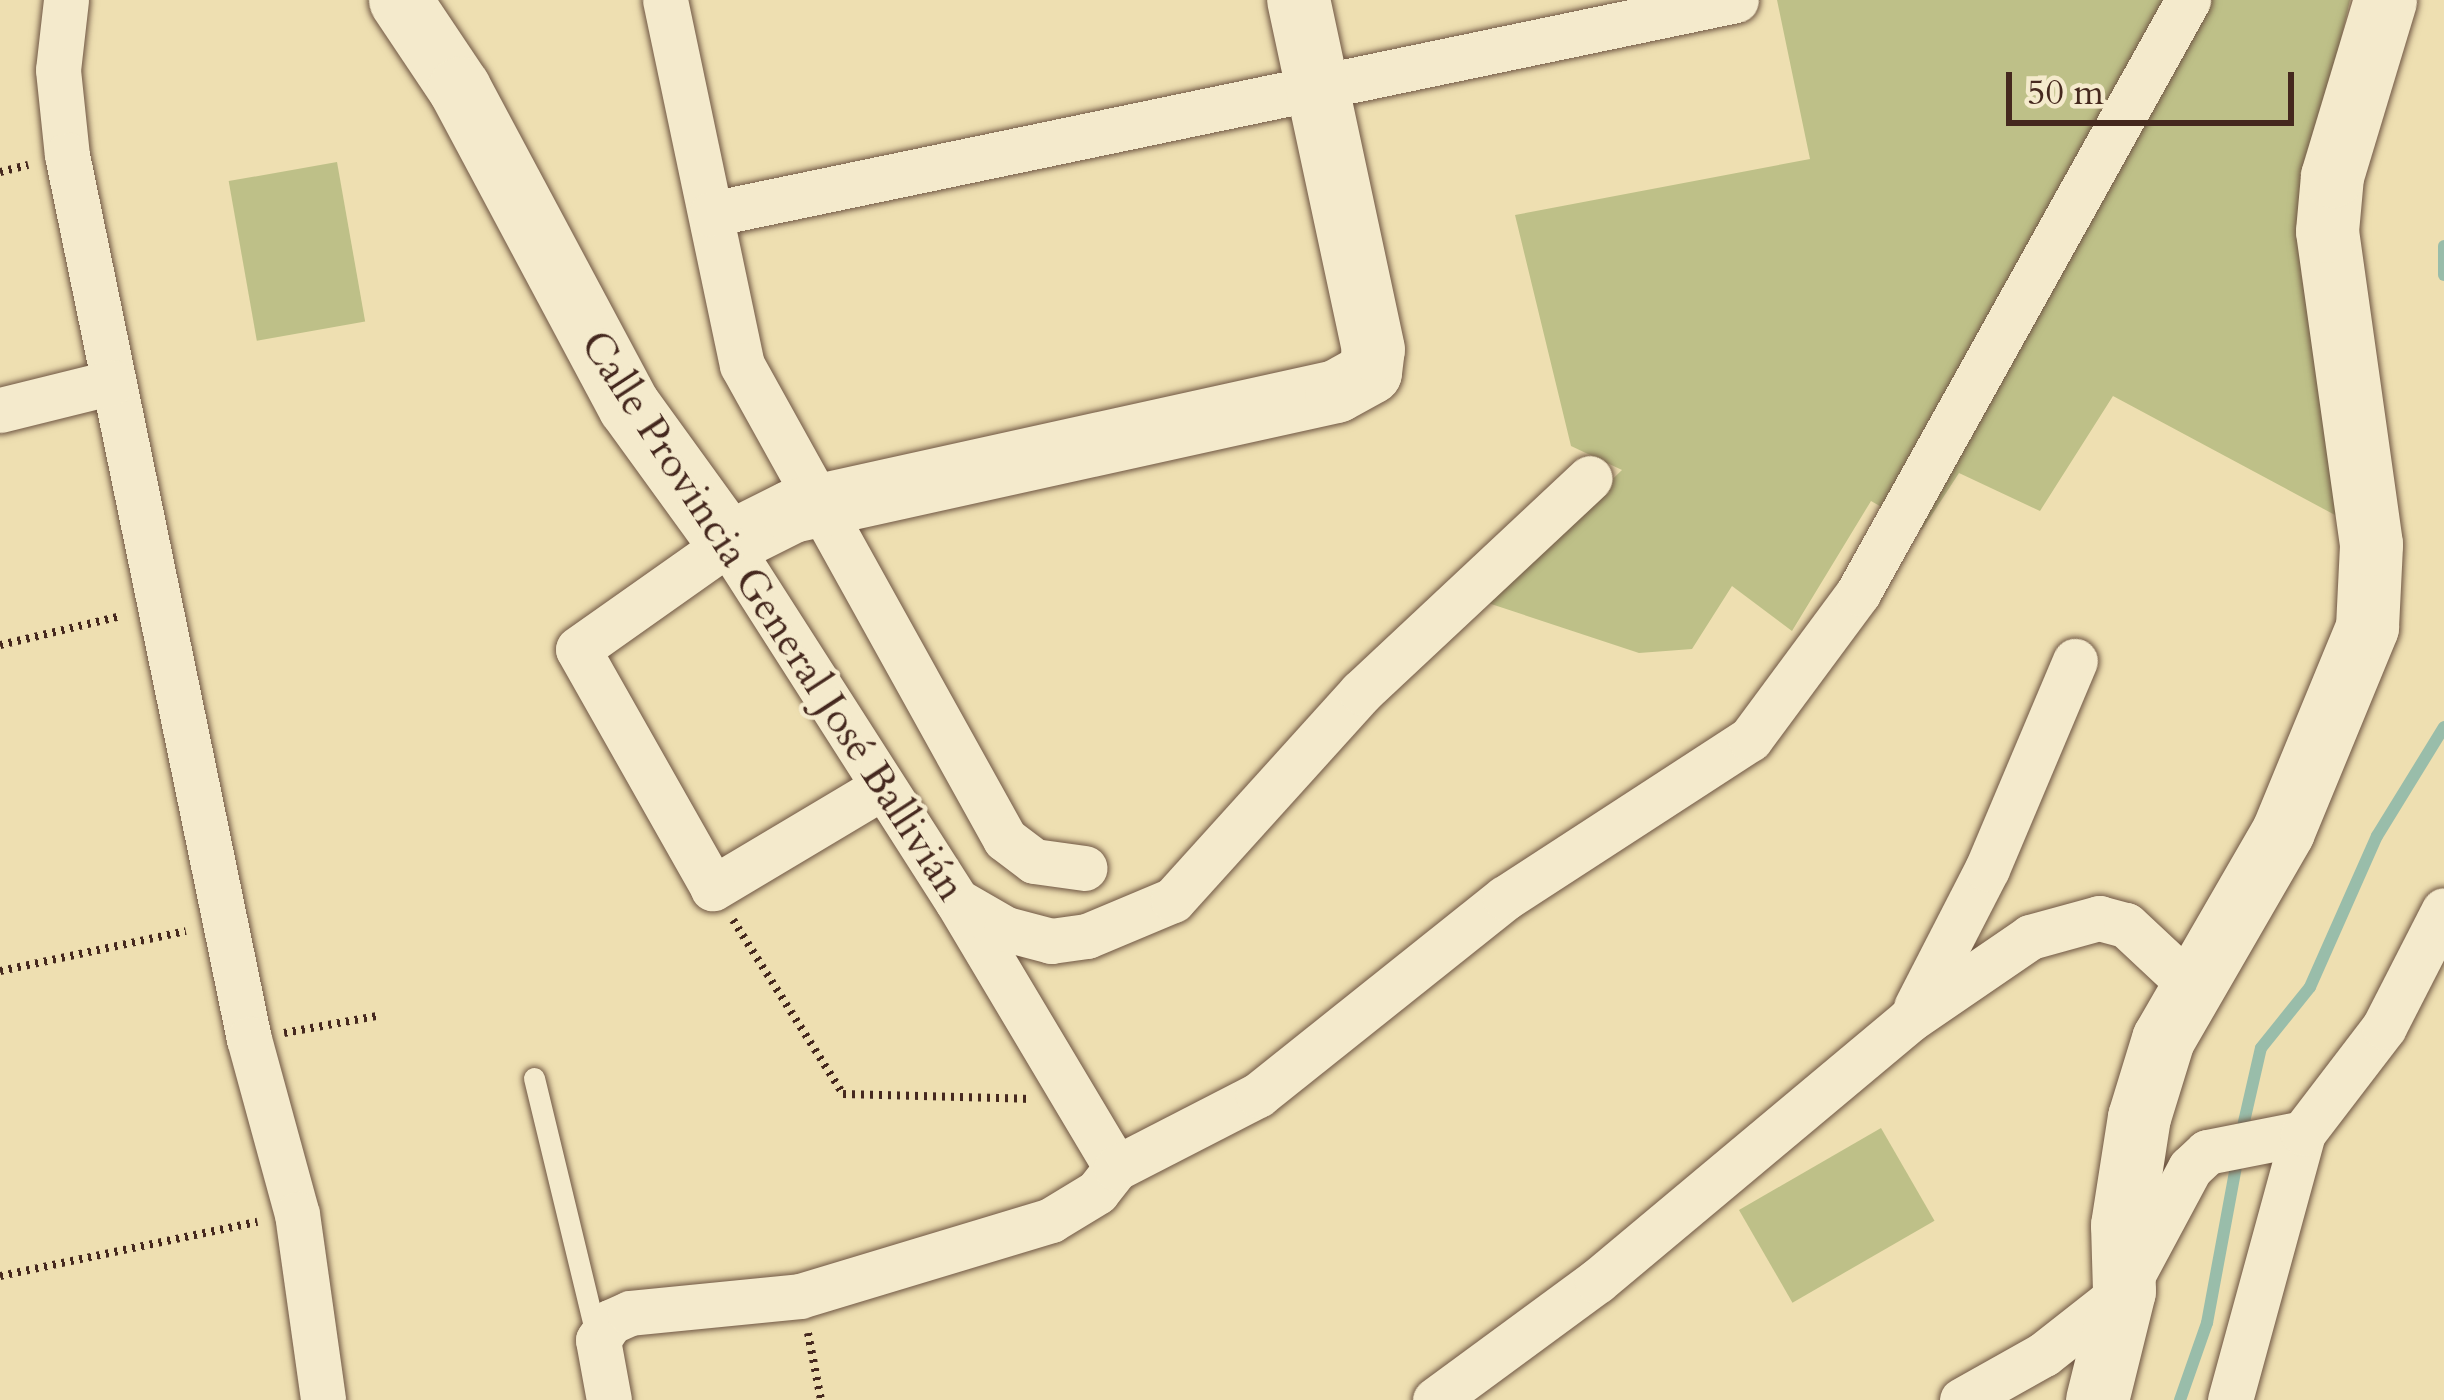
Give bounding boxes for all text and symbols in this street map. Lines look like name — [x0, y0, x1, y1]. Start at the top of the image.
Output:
scale bar — [2012, 48, 2300, 122]
text: 50 m — [2027, 68, 2104, 117]
street label: Calle Provincia General José Ballivián — [570, 322, 976, 910]

